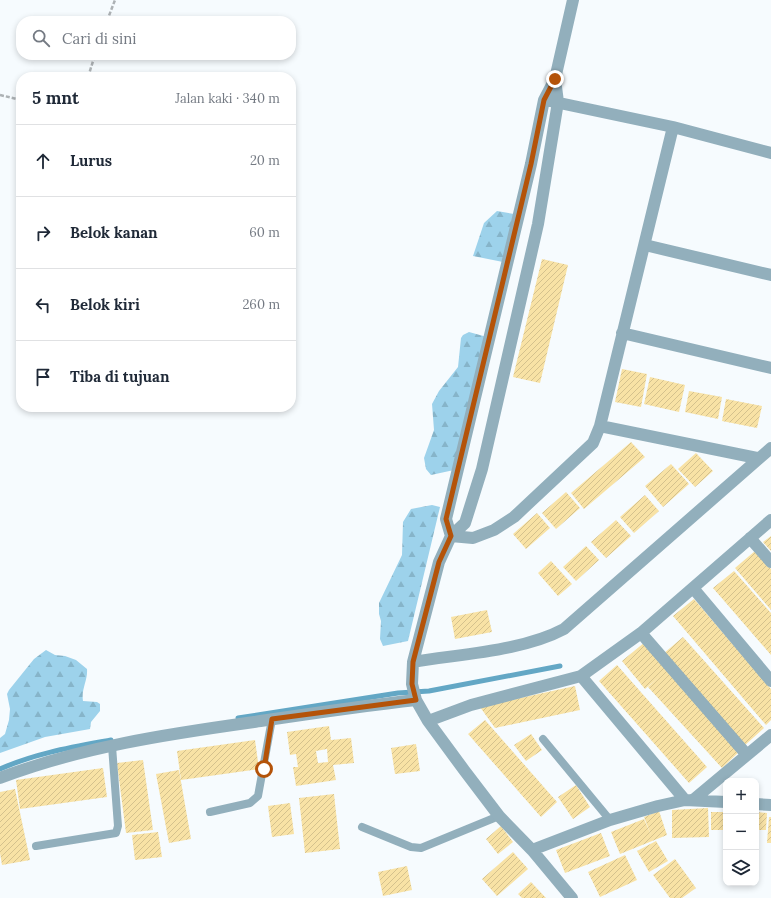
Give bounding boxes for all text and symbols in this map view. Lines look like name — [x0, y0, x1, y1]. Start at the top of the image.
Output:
search box — [16, 16, 296, 60]
icon: search — [30, 27, 52, 49]
text: Cari di sini — [62, 29, 137, 48]
route end — [546, 70, 564, 88]
text: 5 mnt — [32, 87, 79, 109]
text: Jalan kaki · 340 m — [175, 90, 280, 107]
icon: ahead — [32, 150, 54, 172]
text: Lurus — [70, 151, 112, 170]
text: 20 m — [250, 152, 280, 169]
icon: right — [32, 222, 54, 244]
text: Belok kanan — [70, 223, 158, 242]
text: 60 m — [249, 224, 280, 241]
icon: left — [32, 294, 54, 316]
text: Belok kiri — [70, 295, 140, 314]
text: 260 m — [242, 296, 280, 313]
icon: arrive — [32, 366, 54, 388]
text: Tiba di tujuan — [70, 367, 169, 386]
route start — [255, 760, 273, 778]
map controls — [723, 778, 759, 886]
button: + — [723, 778, 759, 814]
button: − — [723, 814, 759, 850]
button: layers — [723, 850, 759, 886]

